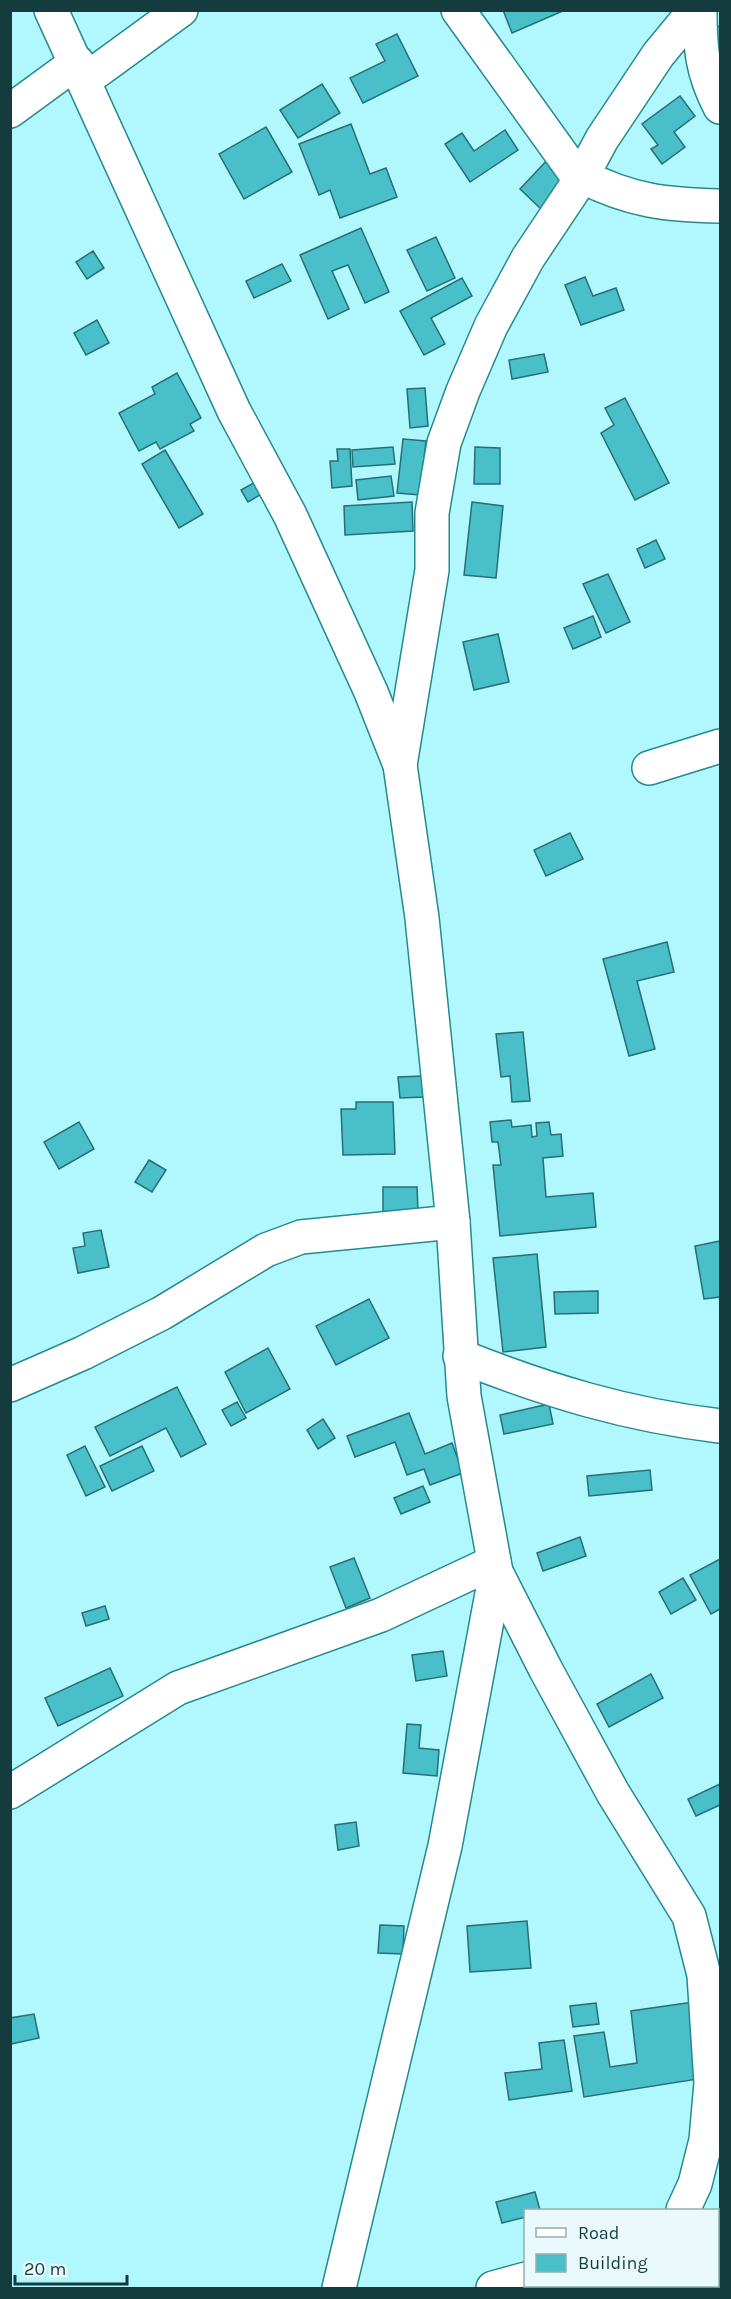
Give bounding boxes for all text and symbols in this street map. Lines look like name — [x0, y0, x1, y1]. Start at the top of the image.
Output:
legend — [524, 2209, 719, 2287]
text: Road — [578, 2222, 619, 2244]
scale bar — [15, 2248, 128, 2286]
text: Building — [578, 2252, 648, 2274]
text: 20 m — [24, 2258, 66, 2280]

